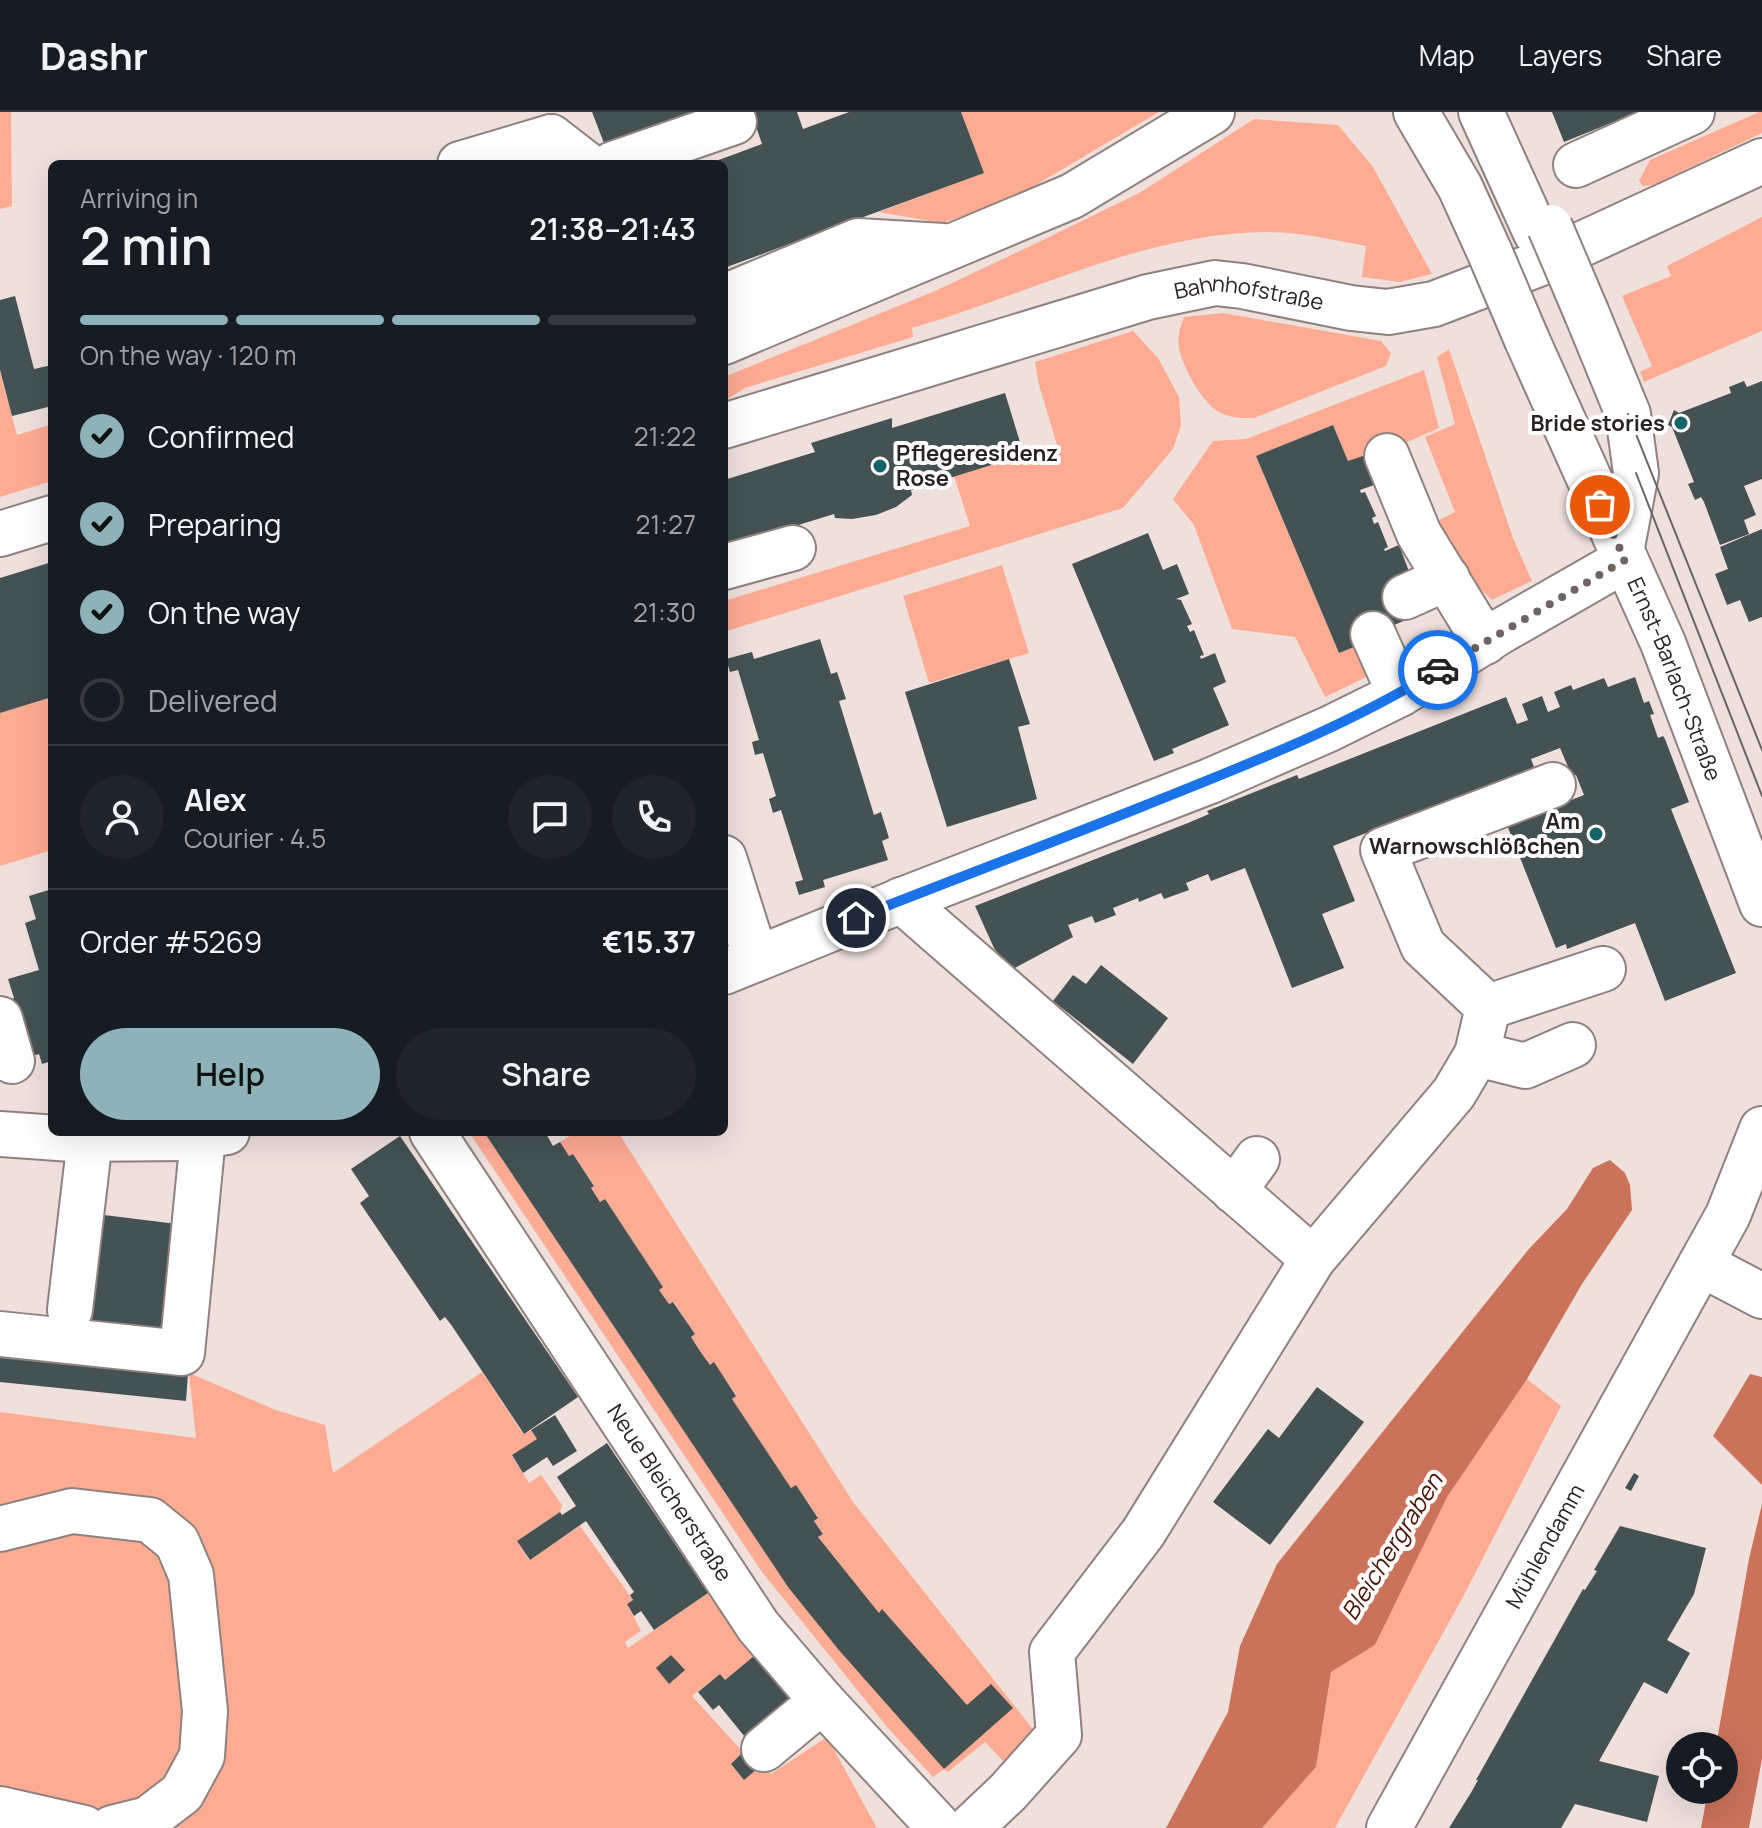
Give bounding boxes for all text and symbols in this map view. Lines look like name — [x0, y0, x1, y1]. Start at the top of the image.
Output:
text: Dashr — [40, 29, 148, 81]
text: Map — [1419, 36, 1475, 74]
text: Layers — [1519, 36, 1602, 74]
text: Share — [1646, 36, 1722, 74]
text: Arriving in — [80, 180, 198, 216]
text: 21:38–21:43 — [529, 208, 696, 249]
text: 2 min — [80, 210, 213, 281]
street label: Bahnhofstraße — [1171, 268, 1327, 317]
text: On the way · 120 m — [80, 337, 297, 373]
place label: Bride stories — [1530, 408, 1665, 438]
icon: check — [80, 414, 124, 458]
marker: Bride stories — [1672, 414, 1690, 432]
text: Confirmed — [148, 416, 295, 457]
text: 21:22 — [634, 418, 696, 454]
place label: Pflegeresidenz Rose — [896, 438, 1058, 493]
marker: Pflegeresidenz Rose — [871, 457, 889, 475]
pin — [1566, 471, 1634, 539]
icon: bag — [1578, 483, 1622, 527]
icon: check — [80, 502, 124, 546]
text: Preparing — [148, 504, 282, 545]
text: 21:27 — [635, 506, 696, 542]
street label: Ernst-Barlach-Straße — [1620, 572, 1729, 785]
icon: check — [80, 590, 124, 634]
text: On the way — [148, 592, 301, 633]
text: 21:30 — [633, 594, 696, 630]
courier — [1398, 630, 1478, 710]
icon: car — [1416, 648, 1460, 692]
text: Delivered — [148, 680, 278, 721]
button: person — [80, 775, 164, 859]
button: chat — [508, 775, 592, 859]
button: phone — [612, 775, 696, 859]
text: Alex — [184, 779, 247, 820]
place label: Am Warnowschlößchen — [1369, 806, 1580, 861]
text: Courier · 4.5 — [184, 820, 326, 856]
marker: Am Warnowschlößchen — [1587, 825, 1605, 843]
pin — [822, 884, 890, 952]
icon: home — [834, 896, 878, 940]
text: Order #5269 — [80, 921, 262, 962]
text: €15.37 — [602, 921, 696, 962]
button: Help — [80, 1028, 380, 1120]
button: Share — [396, 1028, 696, 1120]
street label: Neue Bleicherstraße — [601, 1398, 739, 1587]
water label: Bleichergraben — [1333, 1466, 1450, 1626]
street label: Mühlendamm — [1498, 1479, 1591, 1614]
map controls — [1666, 1732, 1738, 1804]
button: locate — [1666, 1732, 1738, 1804]

